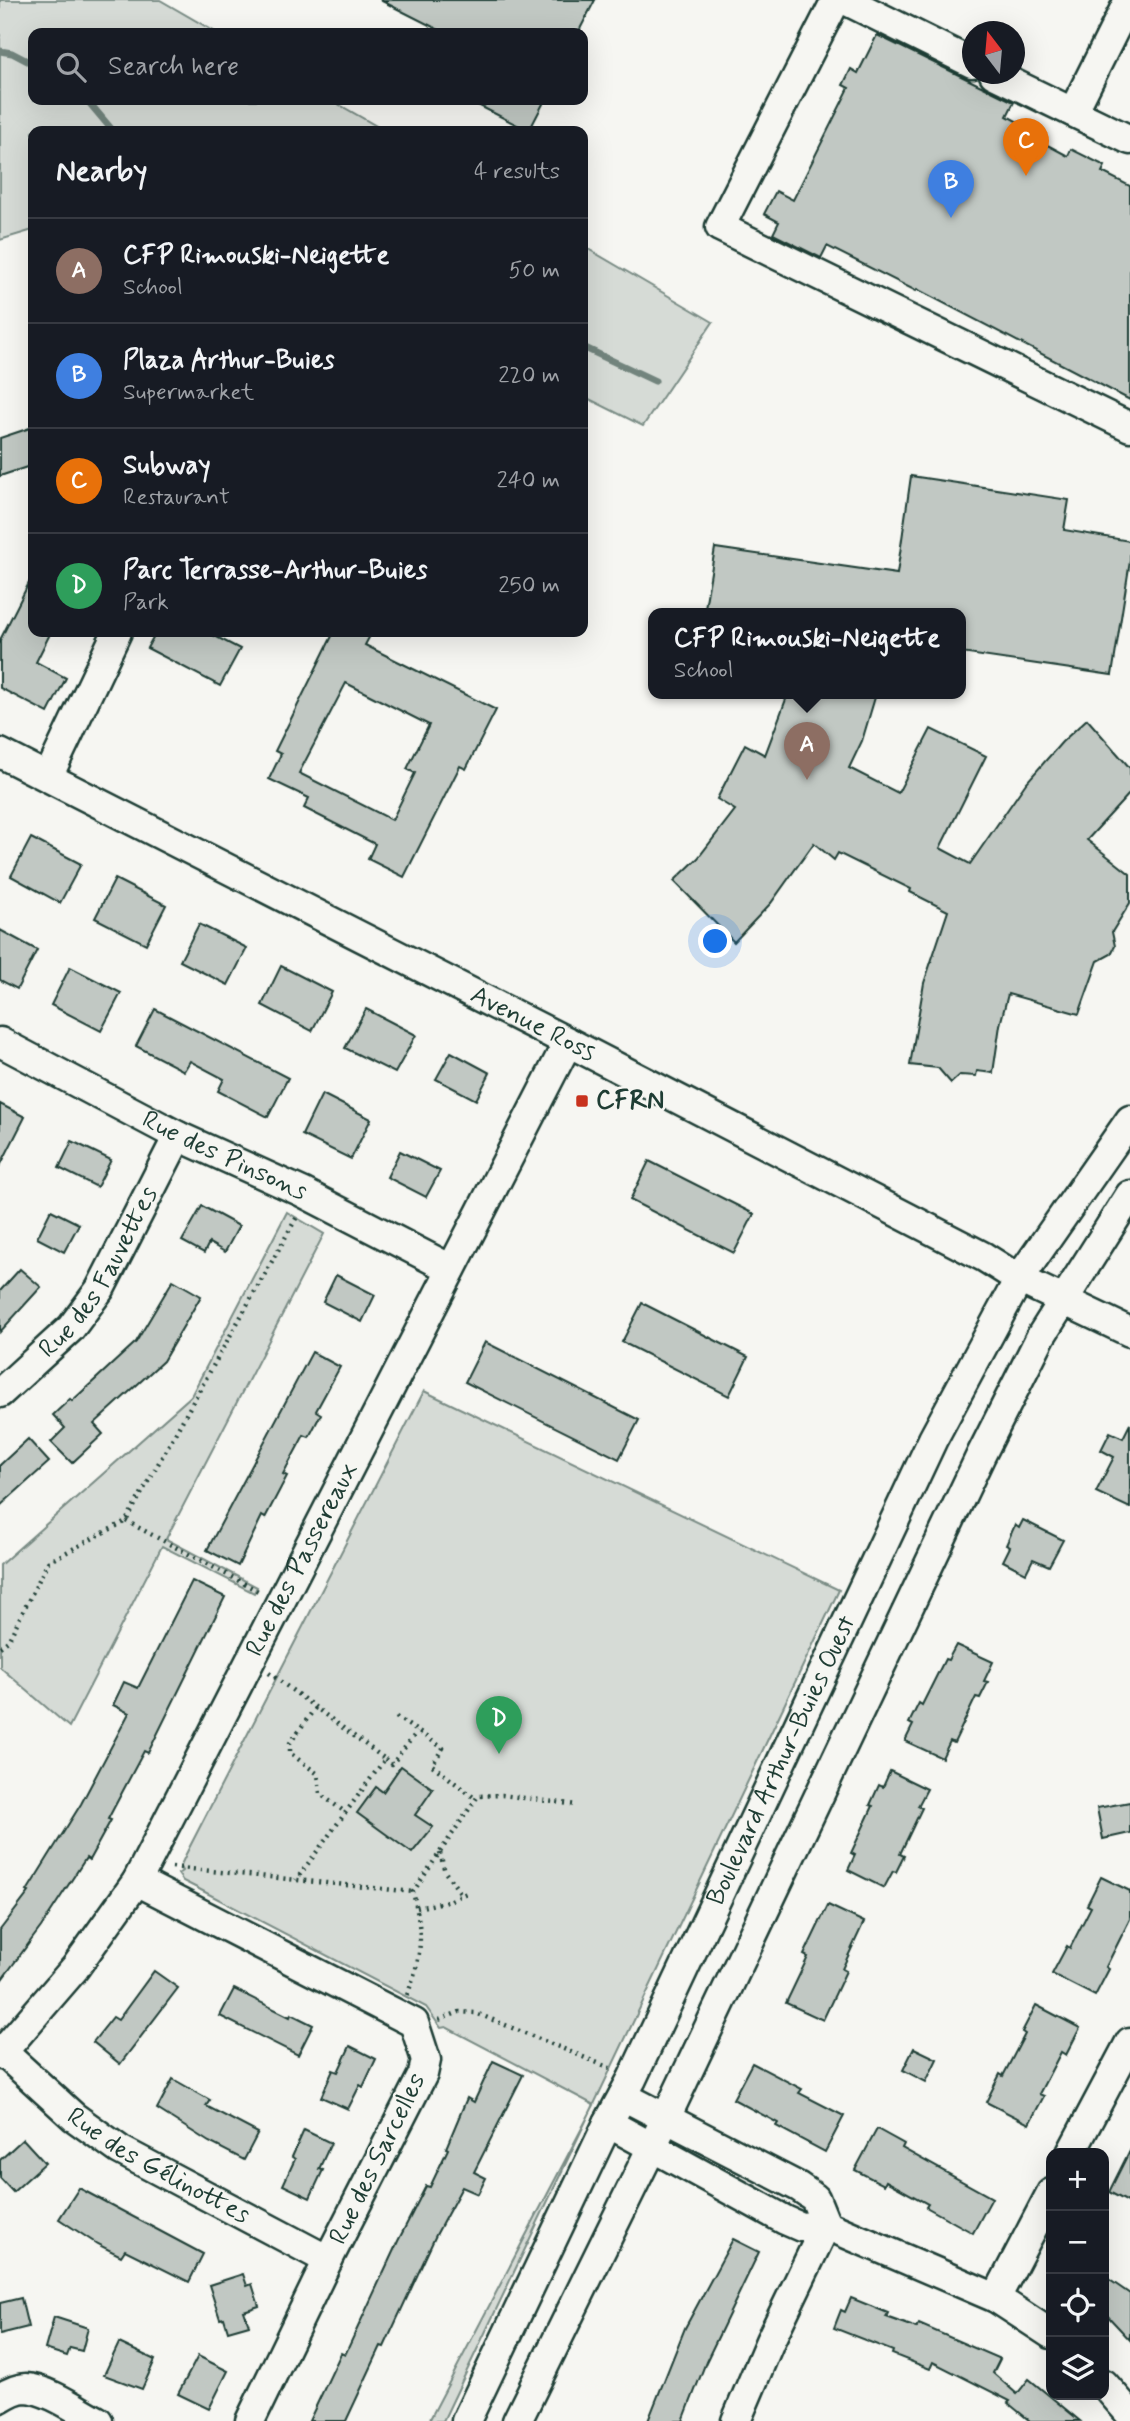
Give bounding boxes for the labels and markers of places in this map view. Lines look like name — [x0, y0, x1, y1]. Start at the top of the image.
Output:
pin: C — [1003, 118, 1049, 176]
pin: B — [928, 160, 974, 218]
pin: A — [784, 722, 830, 780]
place label: CFRN — [596, 1084, 664, 1118]
marker: CFRN — [574, 1093, 590, 1109]
pin: D — [476, 1696, 522, 1754]

